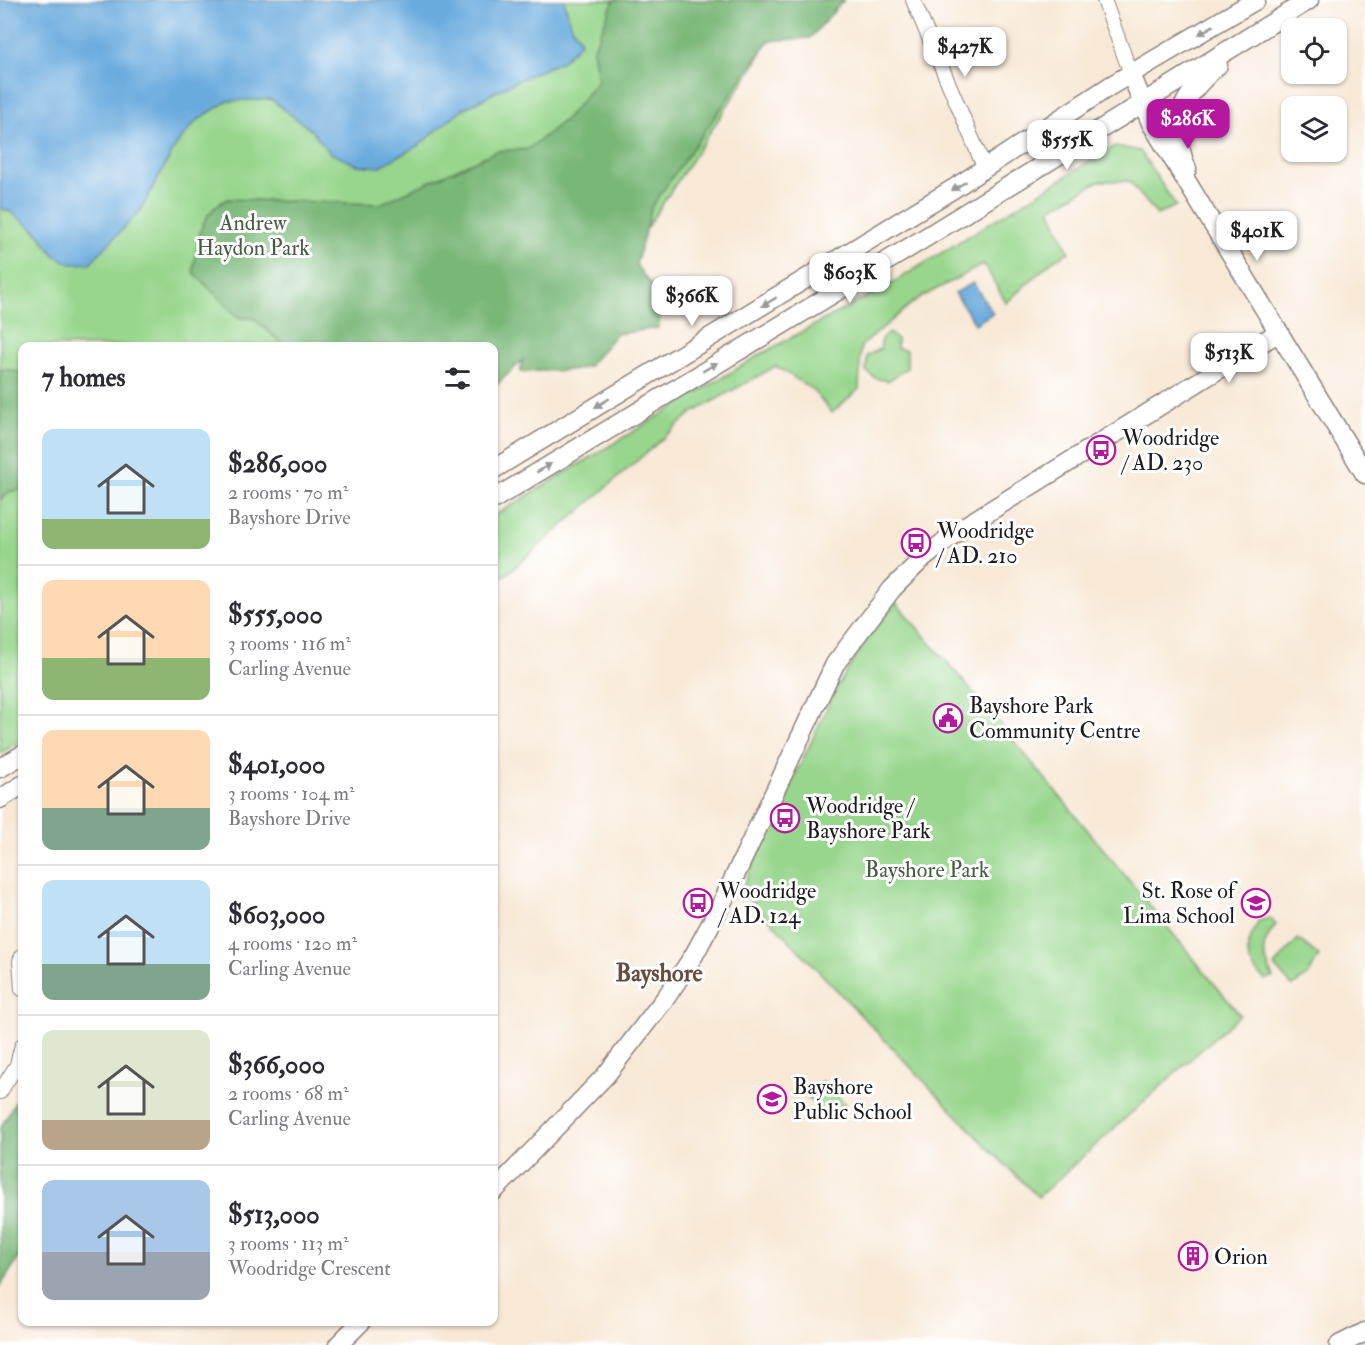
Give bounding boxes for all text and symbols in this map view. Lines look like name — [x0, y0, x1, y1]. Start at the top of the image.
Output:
map controls — [1281, 18, 1347, 162]
button: locate — [1281, 18, 1347, 84]
one-way arrow — [1197, 25, 1214, 35]
pin: $427K — [923, 27, 1007, 78]
text: $427K — [937, 34, 993, 59]
button: layers — [1281, 96, 1347, 162]
pin: $286K — [1146, 99, 1230, 150]
text: $286K — [1161, 106, 1215, 131]
pin: $555K — [1025, 120, 1109, 171]
text: $555K — [1041, 127, 1093, 152]
one-way arrow — [951, 180, 967, 191]
park label: Andrew Haydon Park — [196, 209, 310, 262]
pin: $401K — [1215, 211, 1299, 262]
text: $401K — [1230, 218, 1284, 243]
pin: $603K — [808, 253, 892, 304]
text: $603K — [823, 260, 877, 285]
pin: $366K — [650, 276, 734, 327]
text: $366K — [665, 283, 719, 308]
one-way arrow — [761, 296, 777, 307]
pin: $513K — [1187, 333, 1271, 384]
text: $513K — [1205, 340, 1253, 365]
text: 7 homes — [42, 362, 125, 394]
icon: filters — [441, 362, 474, 395]
one-way arrow — [702, 362, 718, 373]
one-way arrow — [594, 397, 611, 408]
place label: Woodridge / AD. 230 — [1120, 424, 1219, 477]
bus stop icon: Woodridge / AD. 230 — [1085, 434, 1117, 466]
text: $286,000 — [228, 448, 327, 480]
icon: home — [90, 453, 162, 525]
one-way arrow — [536, 463, 552, 474]
text: 2 rooms · 70 m² — [228, 480, 348, 505]
text: Bayshore Drive — [228, 505, 351, 530]
place label: Woodridge / AD. 210 — [935, 517, 1034, 570]
bus stop icon: Woodridge / AD. 210 — [900, 527, 932, 559]
text: $555,000 — [228, 599, 323, 631]
icon: home — [90, 604, 162, 676]
text: 3 rooms · 116 m² — [228, 631, 351, 656]
text: Carling Avenue — [228, 656, 351, 681]
place label: Bayshore Park Community Centre — [969, 692, 1141, 745]
public building icon: Bayshore Park Community Centre — [932, 702, 964, 734]
text: $401,000 — [228, 749, 325, 781]
icon: home — [90, 754, 162, 826]
text: 3 rooms · 104 m² — [228, 781, 355, 806]
place label: Woodridge / Bayshore Park — [805, 792, 931, 845]
bus stop icon: Woodridge / Bayshore Park — [769, 802, 801, 834]
text: Bayshore Drive — [228, 806, 351, 831]
park label: Bayshore Park — [865, 856, 990, 884]
place label: Woodridge / AD. 124 — [717, 877, 816, 930]
place label: St. Rose of Lima School — [1123, 877, 1238, 930]
bus stop icon: Woodridge / AD. 124 — [682, 887, 714, 919]
school or university icon: St. Rose of Lima School — [1240, 887, 1272, 919]
text: $603,000 — [228, 899, 325, 931]
icon: home — [90, 904, 162, 976]
text: 4 rooms · 120 m² — [228, 931, 357, 956]
text: Carling Avenue — [228, 956, 351, 981]
district label: Bayshore — [615, 958, 703, 989]
text: $366,000 — [228, 1049, 325, 1081]
icon: home — [90, 1054, 162, 1126]
place label: Bayshore Public School — [793, 1073, 912, 1126]
text: 2 rooms · 68 m² — [228, 1081, 349, 1106]
school or university icon: Bayshore Public School — [756, 1083, 788, 1115]
text: Carling Avenue — [228, 1106, 351, 1131]
text: $513,000 — [228, 1199, 320, 1231]
icon: home — [90, 1204, 162, 1276]
text: 3 rooms · 113 m² — [228, 1231, 349, 1256]
building icon: Orion — [1177, 1240, 1209, 1272]
place label: Orion — [1214, 1243, 1268, 1271]
text: Woodridge Crescent — [228, 1256, 391, 1281]

